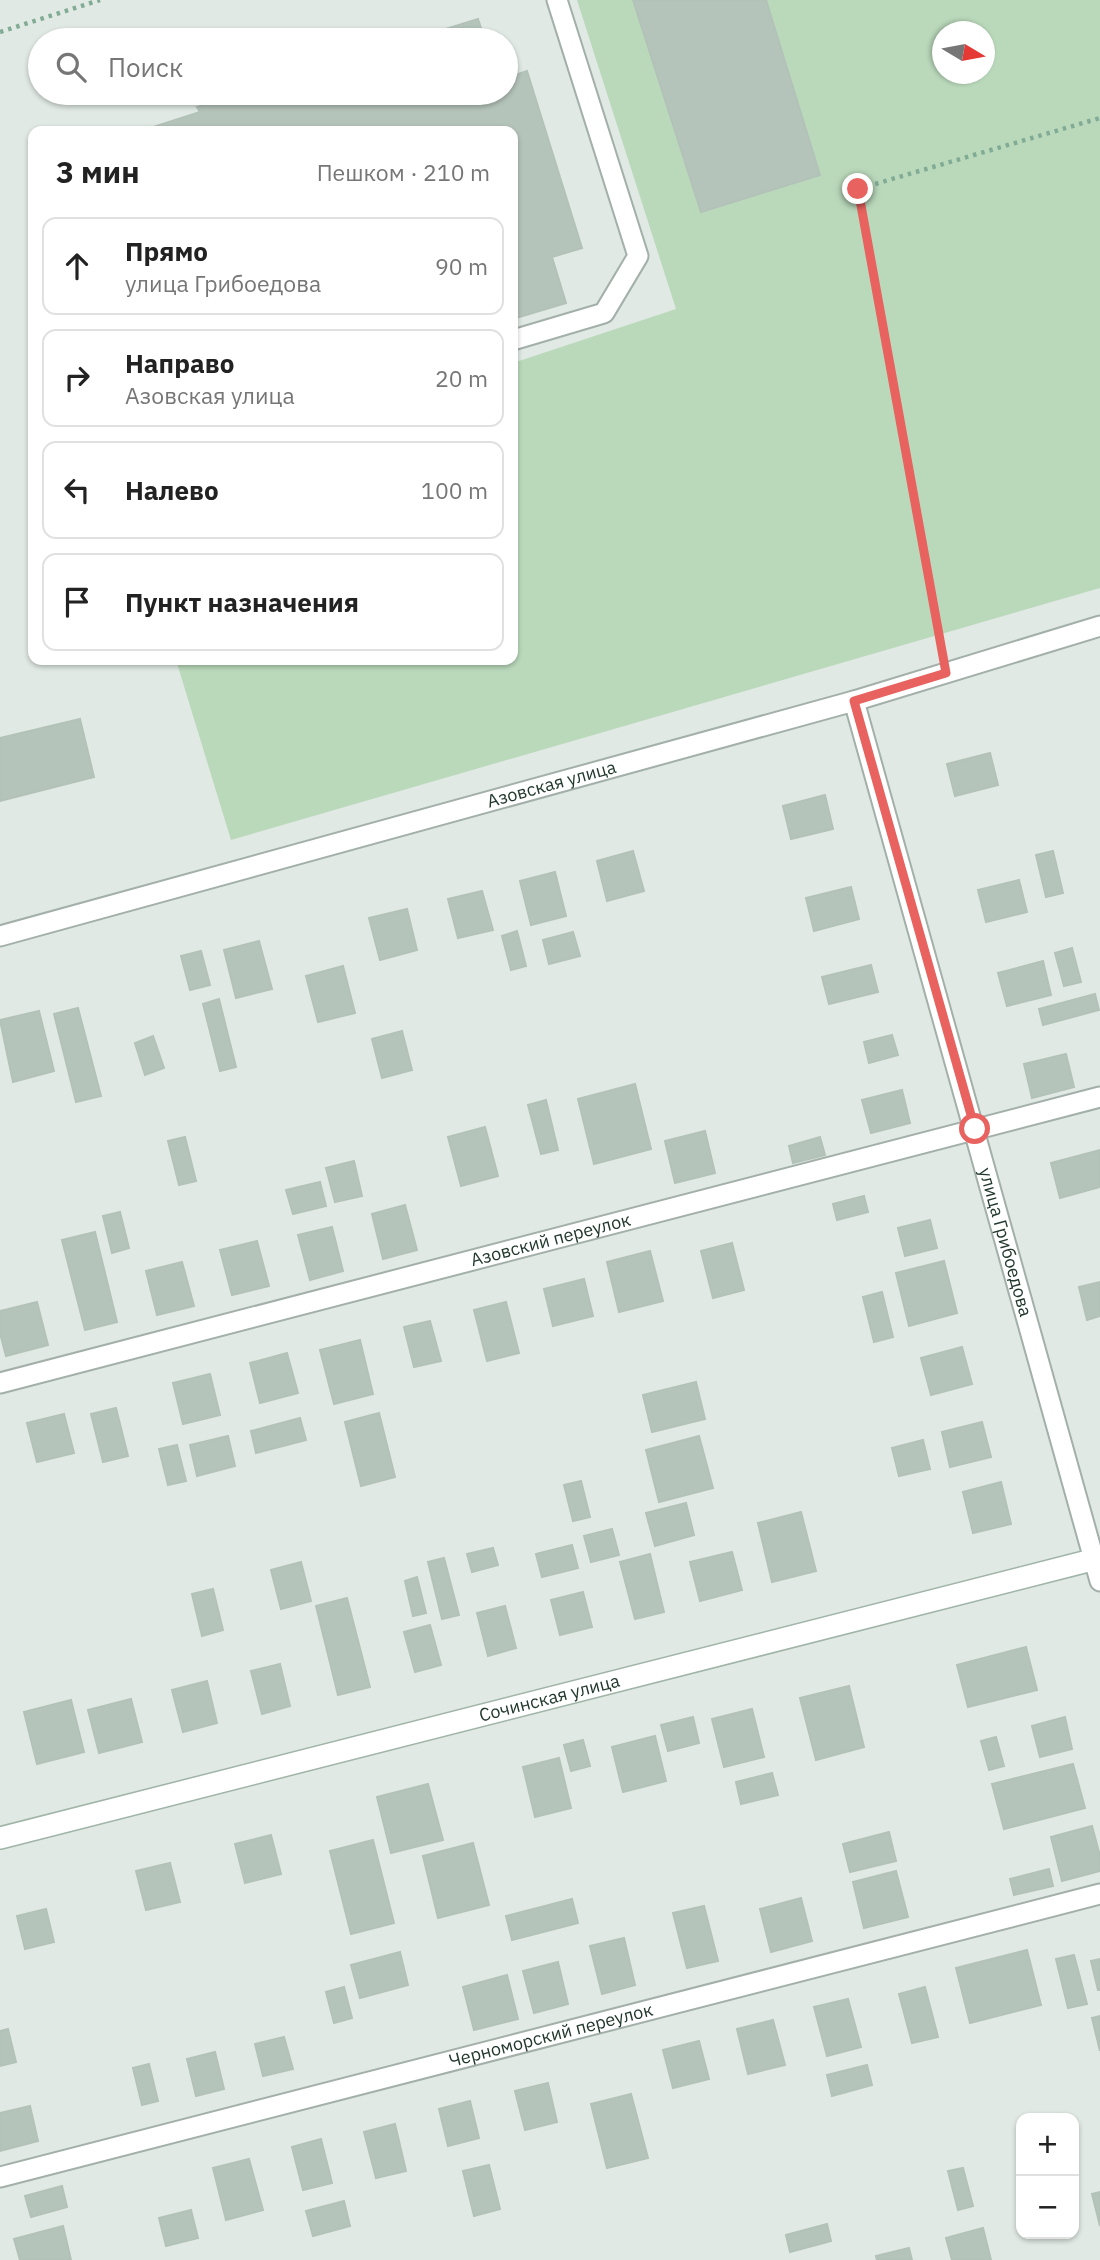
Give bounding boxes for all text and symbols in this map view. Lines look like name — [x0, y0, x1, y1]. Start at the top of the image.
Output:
north arrow — [932, 21, 995, 84]
search box — [28, 28, 518, 105]
icon: search — [52, 48, 90, 86]
text: Поиск — [108, 50, 183, 84]
text: 3 мин — [56, 152, 140, 191]
text: Пешком · 210 m — [317, 157, 490, 187]
route end — [842, 173, 873, 204]
text: Прямо — [125, 234, 208, 268]
icon: ahead — [58, 247, 96, 285]
text: 90 m — [435, 251, 488, 281]
text: улица Грибоедова — [125, 268, 321, 298]
text: Направо — [125, 346, 234, 380]
icon: right — [58, 359, 96, 397]
text: 20 m — [435, 363, 488, 393]
text: Азовская улица — [125, 380, 295, 410]
icon: left — [58, 471, 96, 509]
text: Налево — [125, 473, 219, 507]
text: 100 m — [421, 475, 488, 505]
icon: arrive — [58, 583, 96, 621]
text: Пункт назначения — [125, 585, 359, 619]
street label: Азовская улица — [484, 755, 619, 812]
route start — [959, 1113, 990, 1144]
street label: улица Грибоедова — [974, 1165, 1038, 1320]
street label: Азовский переулок — [468, 1207, 633, 1271]
street label: Сочинская улица — [477, 1669, 623, 1727]
street label: Черноморский переулок — [447, 1997, 655, 2072]
map controls — [1016, 2113, 1079, 2239]
button: + — [1016, 2113, 1079, 2176]
button: − — [1016, 2176, 1079, 2239]

